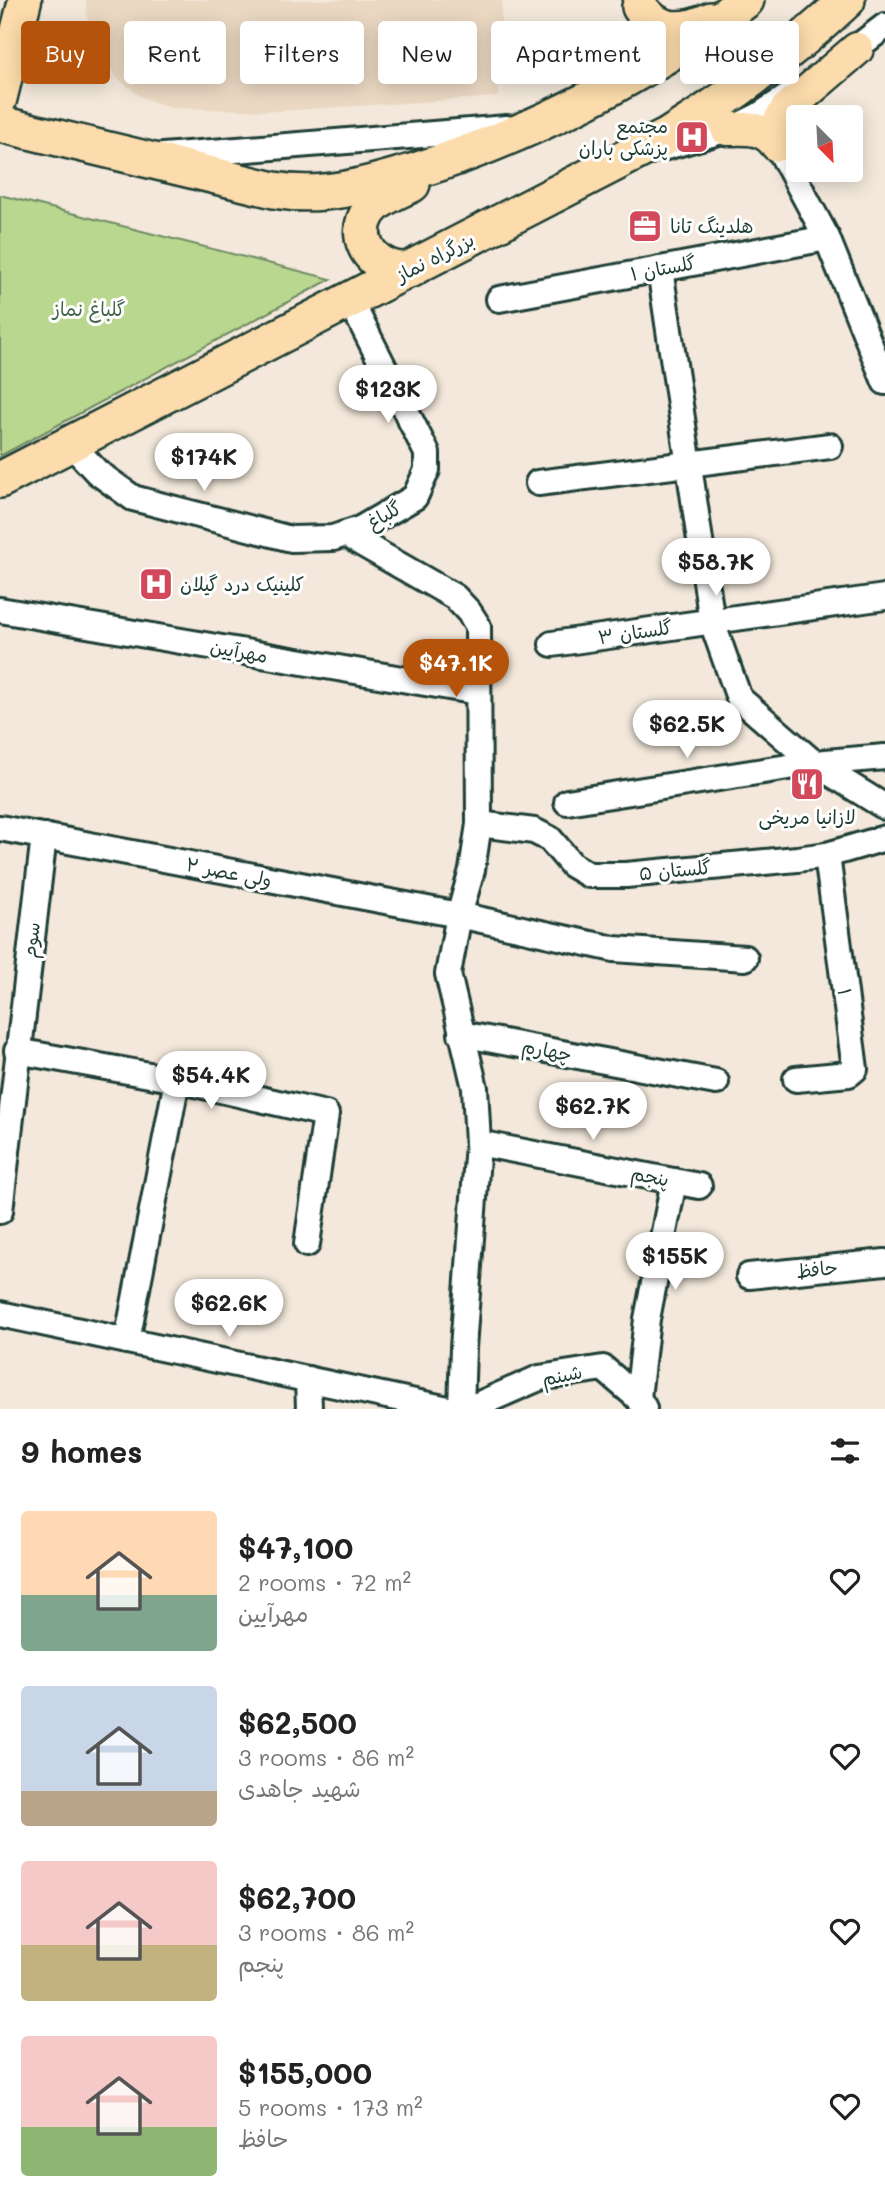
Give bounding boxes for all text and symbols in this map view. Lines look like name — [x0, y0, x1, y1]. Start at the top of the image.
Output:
chip: Buy — [21, 21, 110, 84]
chip: Rent — [124, 21, 226, 84]
chip: Filters — [240, 21, 364, 84]
chip: New — [378, 21, 477, 84]
chip: Apartment — [491, 21, 666, 84]
chip: House — [680, 21, 799, 84]
north arrow — [786, 105, 863, 182]
map controls — [786, 105, 863, 182]
place label: مجتمع پزشکی باران — [579, 113, 668, 161]
hospital icon: مجتمع پزشکی باران — [673, 118, 711, 156]
office icon: هلدینگ تانا — [626, 207, 664, 245]
place label: هلدینگ تانا — [670, 213, 753, 238]
street label: بزرگراه نماز — [390, 226, 478, 288]
street label: گلستان ۱ — [628, 249, 698, 286]
park label: گلباغ نماز — [51, 296, 125, 323]
pin: $123K — [339, 366, 437, 425]
text: $123K — [355, 373, 421, 403]
pin: $174K — [155, 434, 253, 493]
text: $174K — [171, 441, 237, 471]
street label: گلباغ — [362, 495, 407, 536]
pin: $58.7K — [659, 538, 773, 598]
text: $58.7K — [678, 546, 754, 576]
hospital icon: کلینیک درد گیلان — [137, 565, 175, 603]
place label: کلینیک درد گیلان — [180, 571, 304, 596]
street label: گلستان ۳ — [596, 614, 674, 649]
street label: مهرآیین — [208, 633, 270, 668]
pin: $47.1K — [399, 640, 513, 699]
text: $47.1K — [419, 647, 493, 677]
pin: $62.5K — [630, 700, 744, 760]
text: $62.5K — [649, 708, 725, 738]
restaurant icon: لازانیا مریخی — [788, 765, 826, 803]
place label: لازانیا مریخی — [758, 804, 856, 830]
street label: ولی عصر ۲ — [184, 851, 274, 893]
street label: گلستان ۵ — [638, 854, 712, 885]
street label: سوم — [16, 921, 48, 960]
street label: ۱ — [833, 987, 858, 997]
street label: چهارم — [520, 1032, 574, 1070]
pin: $54.4K — [154, 1052, 268, 1111]
text: $54.4K — [171, 1059, 251, 1089]
pin: $62.7K — [536, 1082, 650, 1142]
text: $62.7K — [555, 1090, 631, 1120]
street label: پنجم — [628, 1160, 671, 1194]
pin: $155K — [626, 1232, 724, 1292]
text: $155K — [642, 1240, 708, 1270]
street label: حافظ — [795, 1254, 839, 1283]
pin: $62.6K — [172, 1280, 286, 1339]
text: $62.6K — [190, 1287, 268, 1317]
street label: شبنم — [540, 1358, 585, 1394]
text: 9 homes — [21, 1431, 142, 1471]
icon: filters — [826, 1432, 864, 1470]
text: $47,100 — [238, 1527, 353, 1567]
icon: home — [77, 1539, 161, 1623]
icon: heart — [826, 1562, 864, 1600]
text: 2 rooms · 72 m² — [238, 1567, 411, 1597]
text: مهرآیین — [238, 1598, 308, 1628]
text: $62,500 — [238, 1702, 357, 1742]
icon: home — [77, 1714, 161, 1798]
icon: heart — [826, 1737, 864, 1775]
text: 3 rooms · 86 m² — [238, 1742, 414, 1772]
text: شهید جاهدی — [238, 1773, 361, 1803]
text: $62,700 — [238, 1877, 356, 1917]
icon: home — [77, 1889, 161, 1973]
icon: heart — [826, 1912, 864, 1950]
text: 3 rooms · 86 m² — [238, 1917, 414, 1947]
text: پنجم — [238, 1948, 284, 1978]
text: $155,000 — [238, 2052, 372, 2092]
icon: home — [77, 2064, 161, 2148]
icon: heart — [826, 2087, 864, 2125]
text: 5 rooms · 173 m² — [238, 2092, 423, 2122]
text: حافظ — [238, 2123, 289, 2153]

